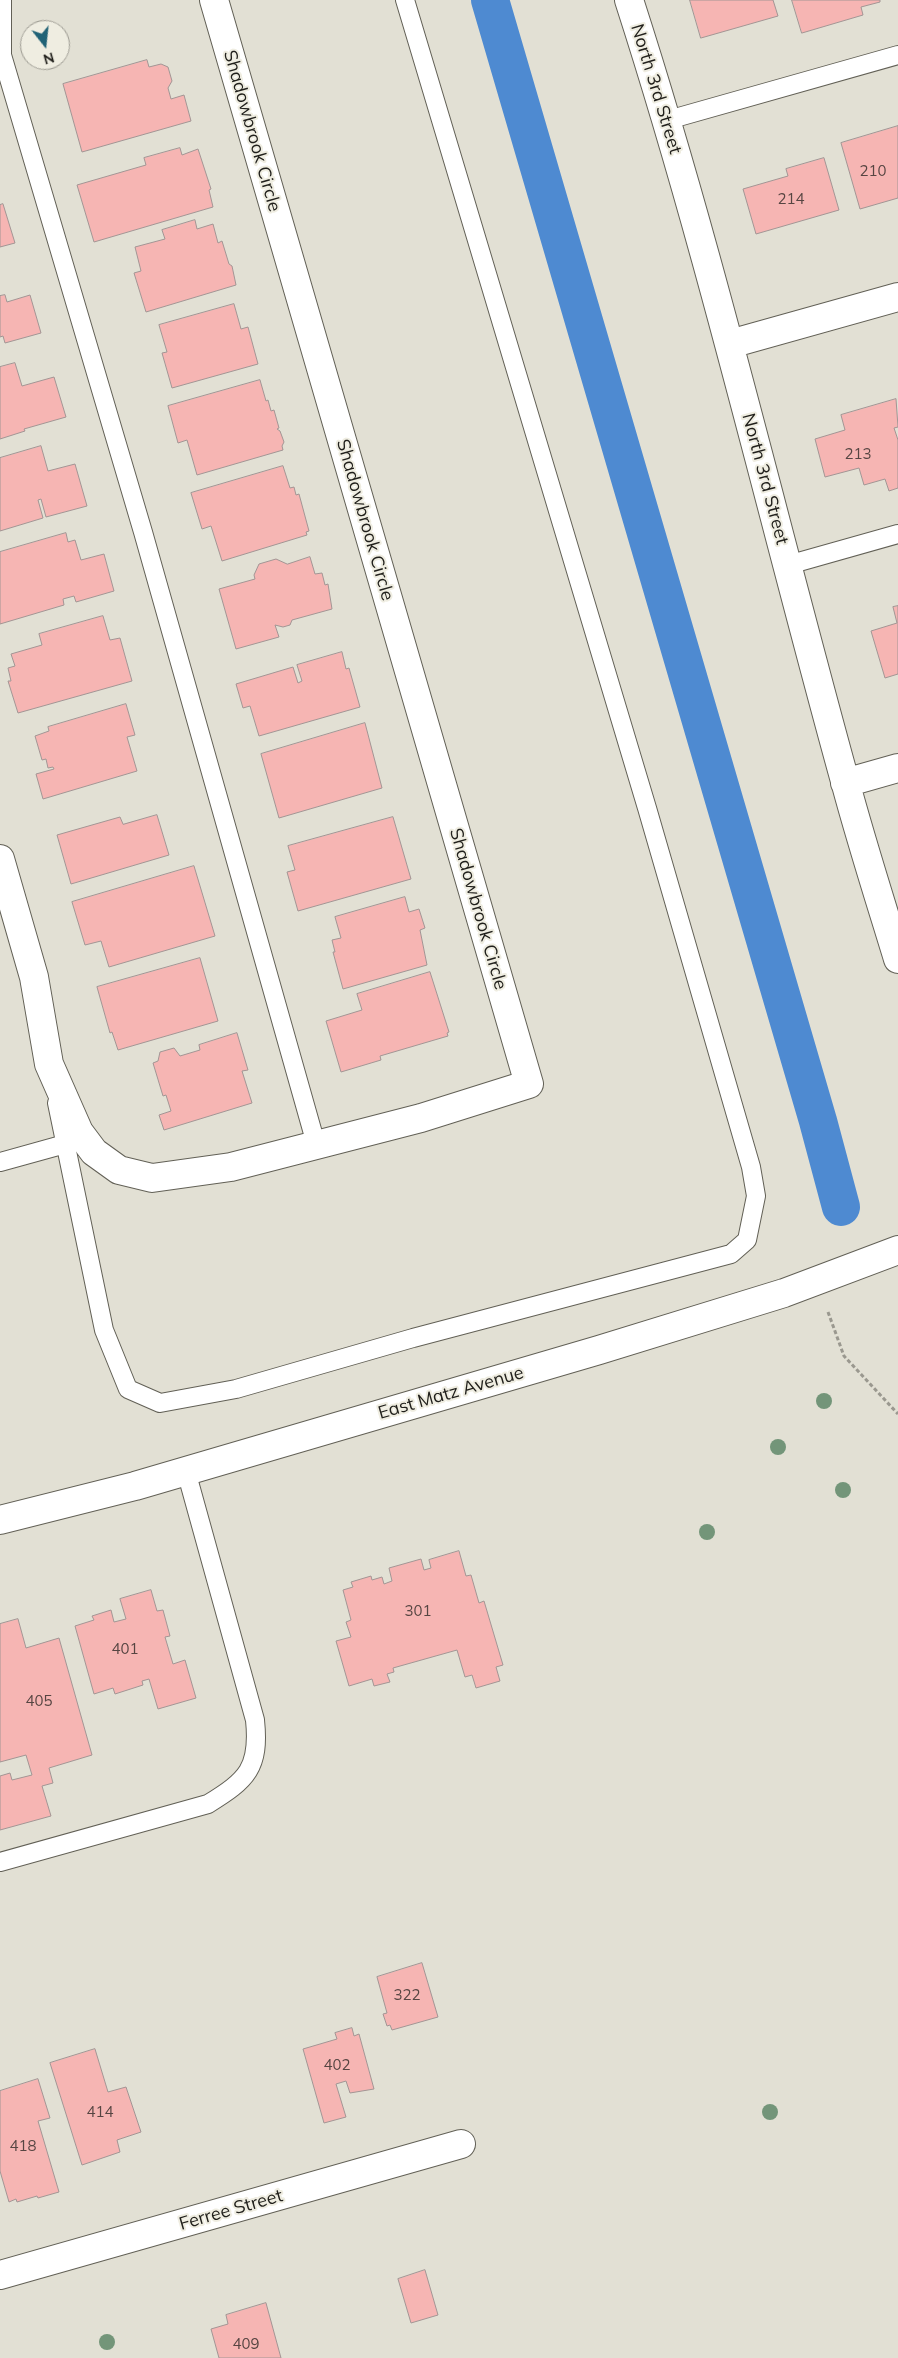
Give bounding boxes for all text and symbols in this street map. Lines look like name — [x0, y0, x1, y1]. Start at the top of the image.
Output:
north arrow — [20, 20, 70, 70]
street label: North 3rd Street — [626, 21, 686, 157]
text: N — [41, 48, 56, 69]
street label: Shadowbrook Circle — [219, 48, 285, 214]
house number: 210 — [860, 162, 886, 180]
house number: 214 — [778, 190, 804, 208]
street label: North 3rd Street — [737, 411, 793, 547]
street label: Shadowbrook Circle — [332, 437, 398, 603]
house number: 213 — [845, 445, 871, 463]
street label: Shadowbrook Circle — [445, 826, 511, 992]
street label: East Matz Avenue — [376, 1362, 526, 1424]
house number: 301 — [405, 1602, 431, 1620]
house number: 401 — [112, 1640, 138, 1658]
house number: 405 — [26, 1692, 52, 1710]
house number: 322 — [394, 1986, 420, 2004]
house number: 402 — [324, 2056, 350, 2074]
house number: 414 — [87, 2103, 113, 2121]
house number: 418 — [10, 2137, 36, 2155]
street label: Ferree Street — [177, 2185, 285, 2235]
house number: 409 — [233, 2335, 259, 2353]

